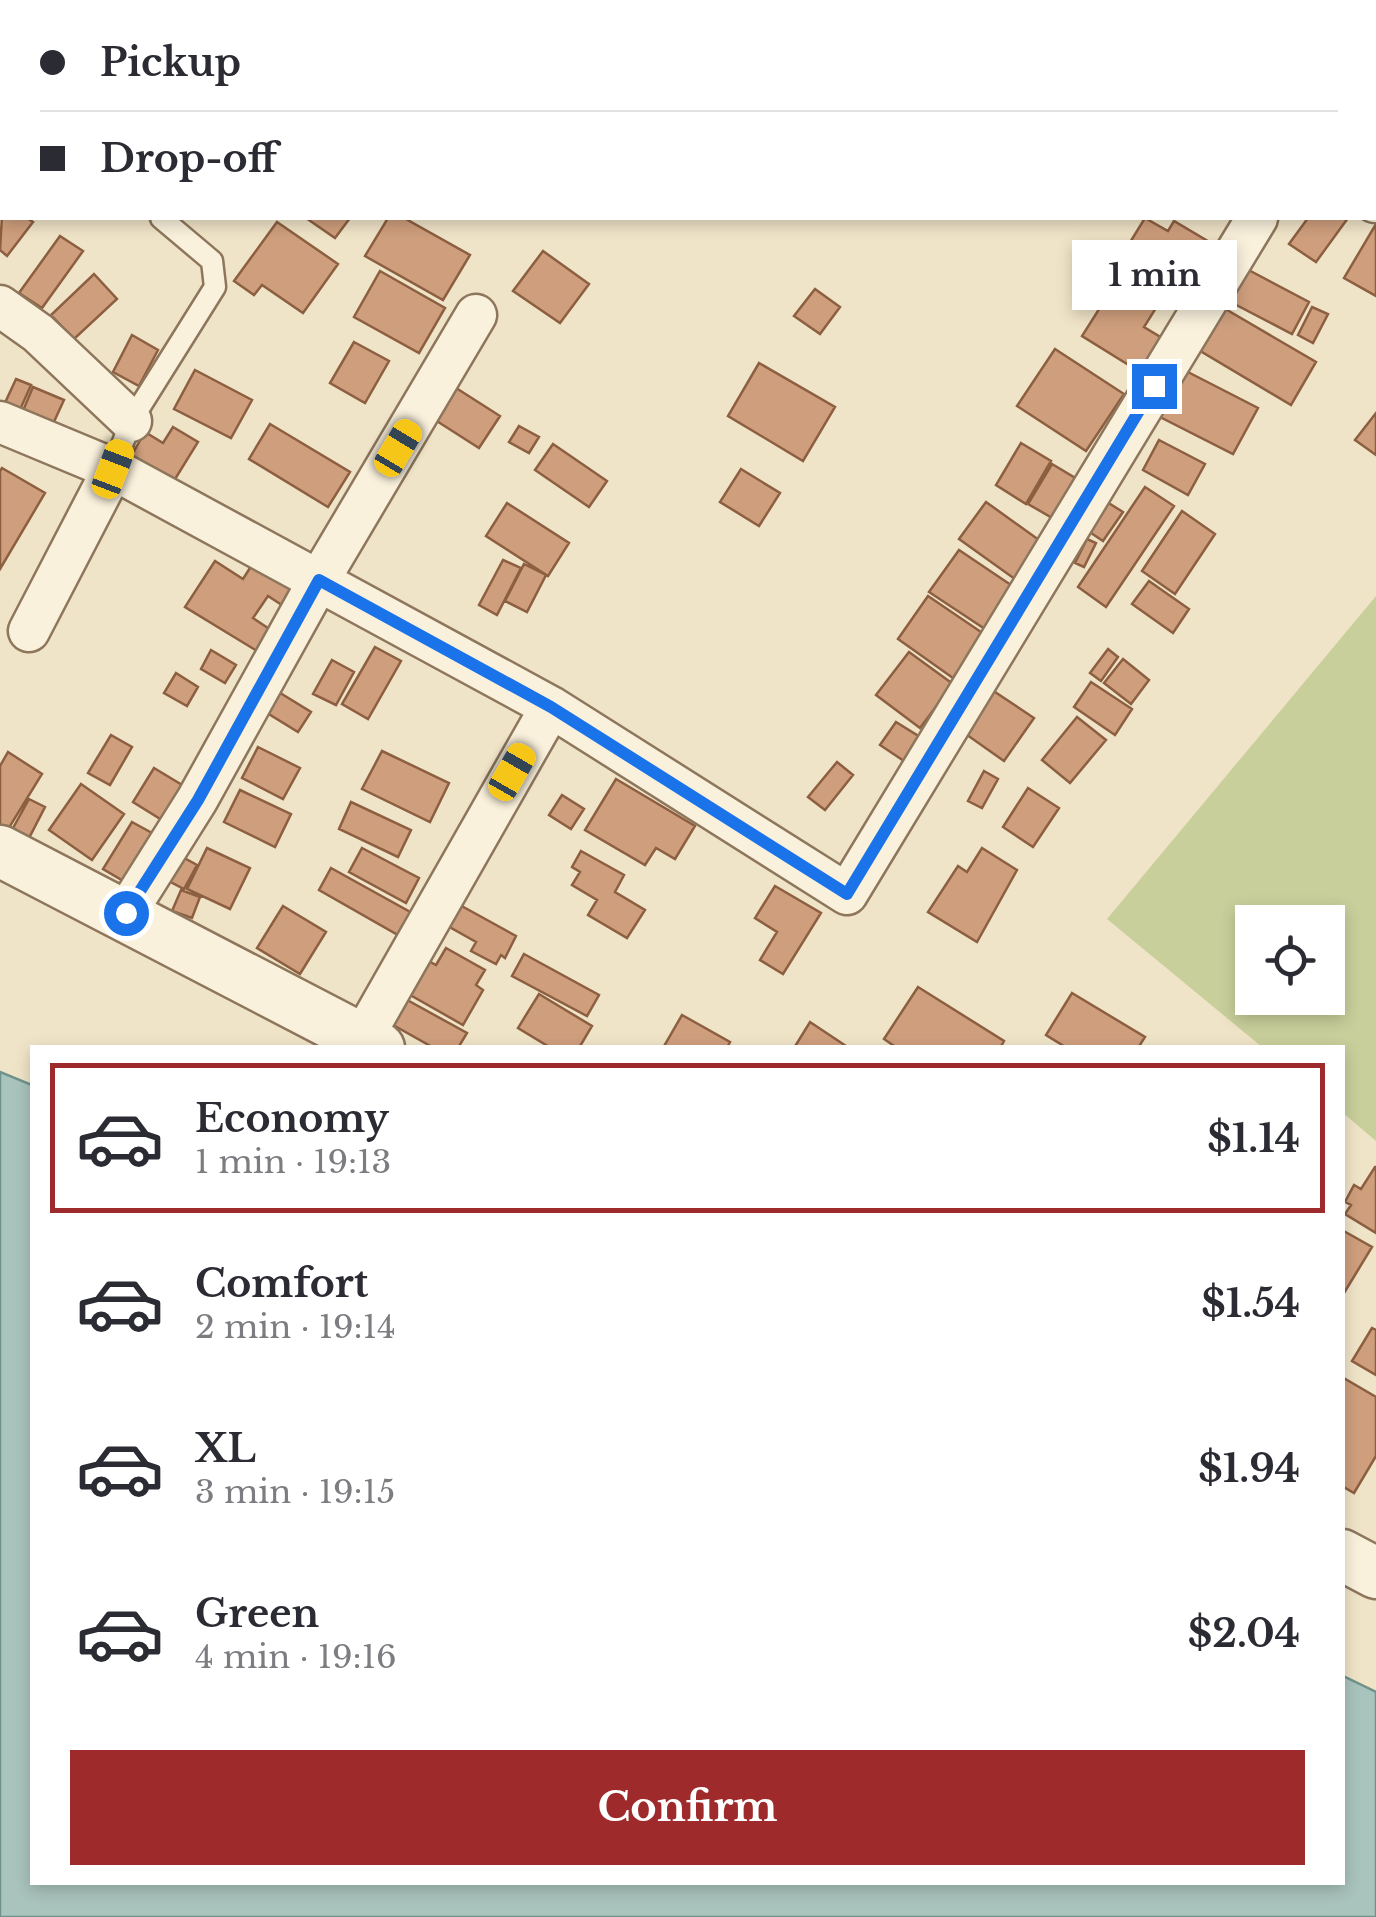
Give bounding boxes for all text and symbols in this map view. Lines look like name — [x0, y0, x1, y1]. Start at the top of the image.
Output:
text: Pickup — [100, 39, 241, 86]
text: Drop-off — [100, 135, 277, 182]
callout: 1 min — [1072, 241, 1236, 311]
text: 1 min — [1108, 255, 1201, 295]
route end — [1132, 364, 1177, 409]
car — [370, 415, 426, 481]
car — [88, 436, 138, 502]
car — [484, 739, 540, 805]
route start — [104, 891, 149, 936]
map controls — [1235, 905, 1345, 1015]
button: locate — [1235, 905, 1345, 1015]
icon: car — [75, 1093, 165, 1183]
text: Economy — [195, 1095, 389, 1142]
text: $1.14 — [1207, 1115, 1300, 1162]
text: 1 min · 19:13 — [195, 1142, 391, 1182]
icon: car — [75, 1258, 165, 1348]
text: Comfort — [195, 1260, 368, 1307]
text: $1.54 — [1201, 1280, 1300, 1327]
text: 2 min · 19:14 — [195, 1307, 396, 1347]
icon: car — [75, 1423, 165, 1513]
text: XL — [195, 1425, 256, 1472]
text: $1.94 — [1198, 1445, 1300, 1492]
text: 3 min · 19:15 — [195, 1472, 395, 1512]
icon: car — [75, 1588, 165, 1678]
text: Green — [195, 1590, 319, 1637]
text: $2.04 — [1188, 1610, 1300, 1657]
text: 4 min · 19:16 — [195, 1637, 397, 1677]
button: Confirm — [70, 1750, 1305, 1865]

